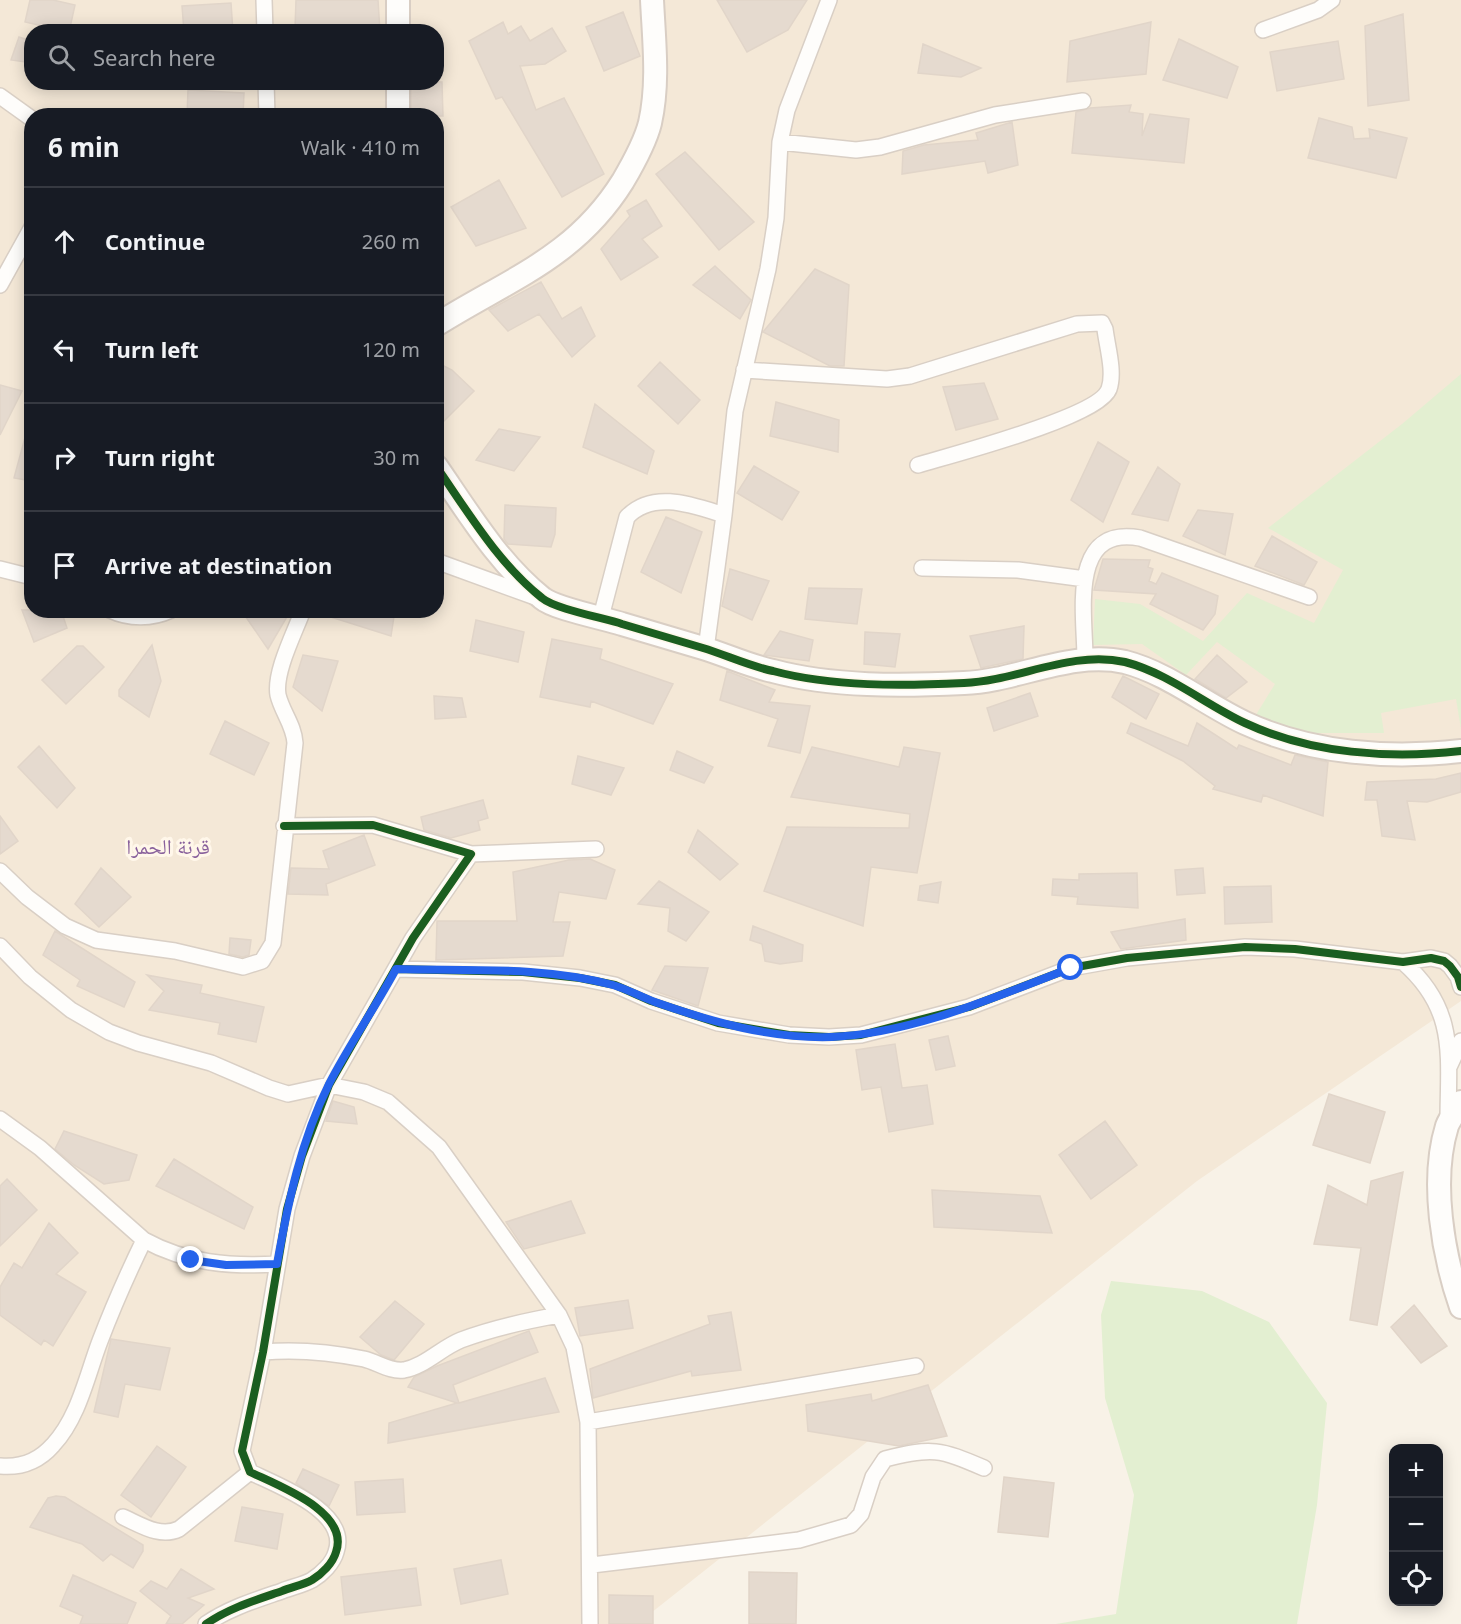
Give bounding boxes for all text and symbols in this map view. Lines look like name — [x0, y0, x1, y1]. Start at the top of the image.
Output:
search box — [24, 24, 444, 90]
icon: search — [45, 41, 78, 74]
text: Search here — [93, 42, 215, 72]
text: 6 min — [48, 129, 120, 165]
text: Walk · 410 m — [301, 134, 420, 161]
icon: ahead — [48, 225, 81, 258]
text: Continue — [105, 226, 205, 256]
text: 260 m — [362, 228, 420, 255]
icon: left — [48, 333, 81, 366]
text: Turn left — [105, 334, 199, 364]
text: 120 m — [362, 336, 420, 363]
icon: right — [48, 441, 81, 474]
text: Turn right — [105, 442, 215, 472]
text: 30 m — [373, 444, 420, 471]
icon: arrive — [48, 549, 81, 582]
text: Arrive at destination — [105, 550, 332, 580]
district label: قرنة الحمرا — [126, 832, 210, 860]
route start — [1057, 954, 1083, 980]
route end — [177, 1246, 203, 1272]
map controls — [1389, 1444, 1443, 1606]
button: + — [1389, 1444, 1443, 1498]
button: − — [1389, 1498, 1443, 1552]
button: locate — [1389, 1552, 1443, 1606]

